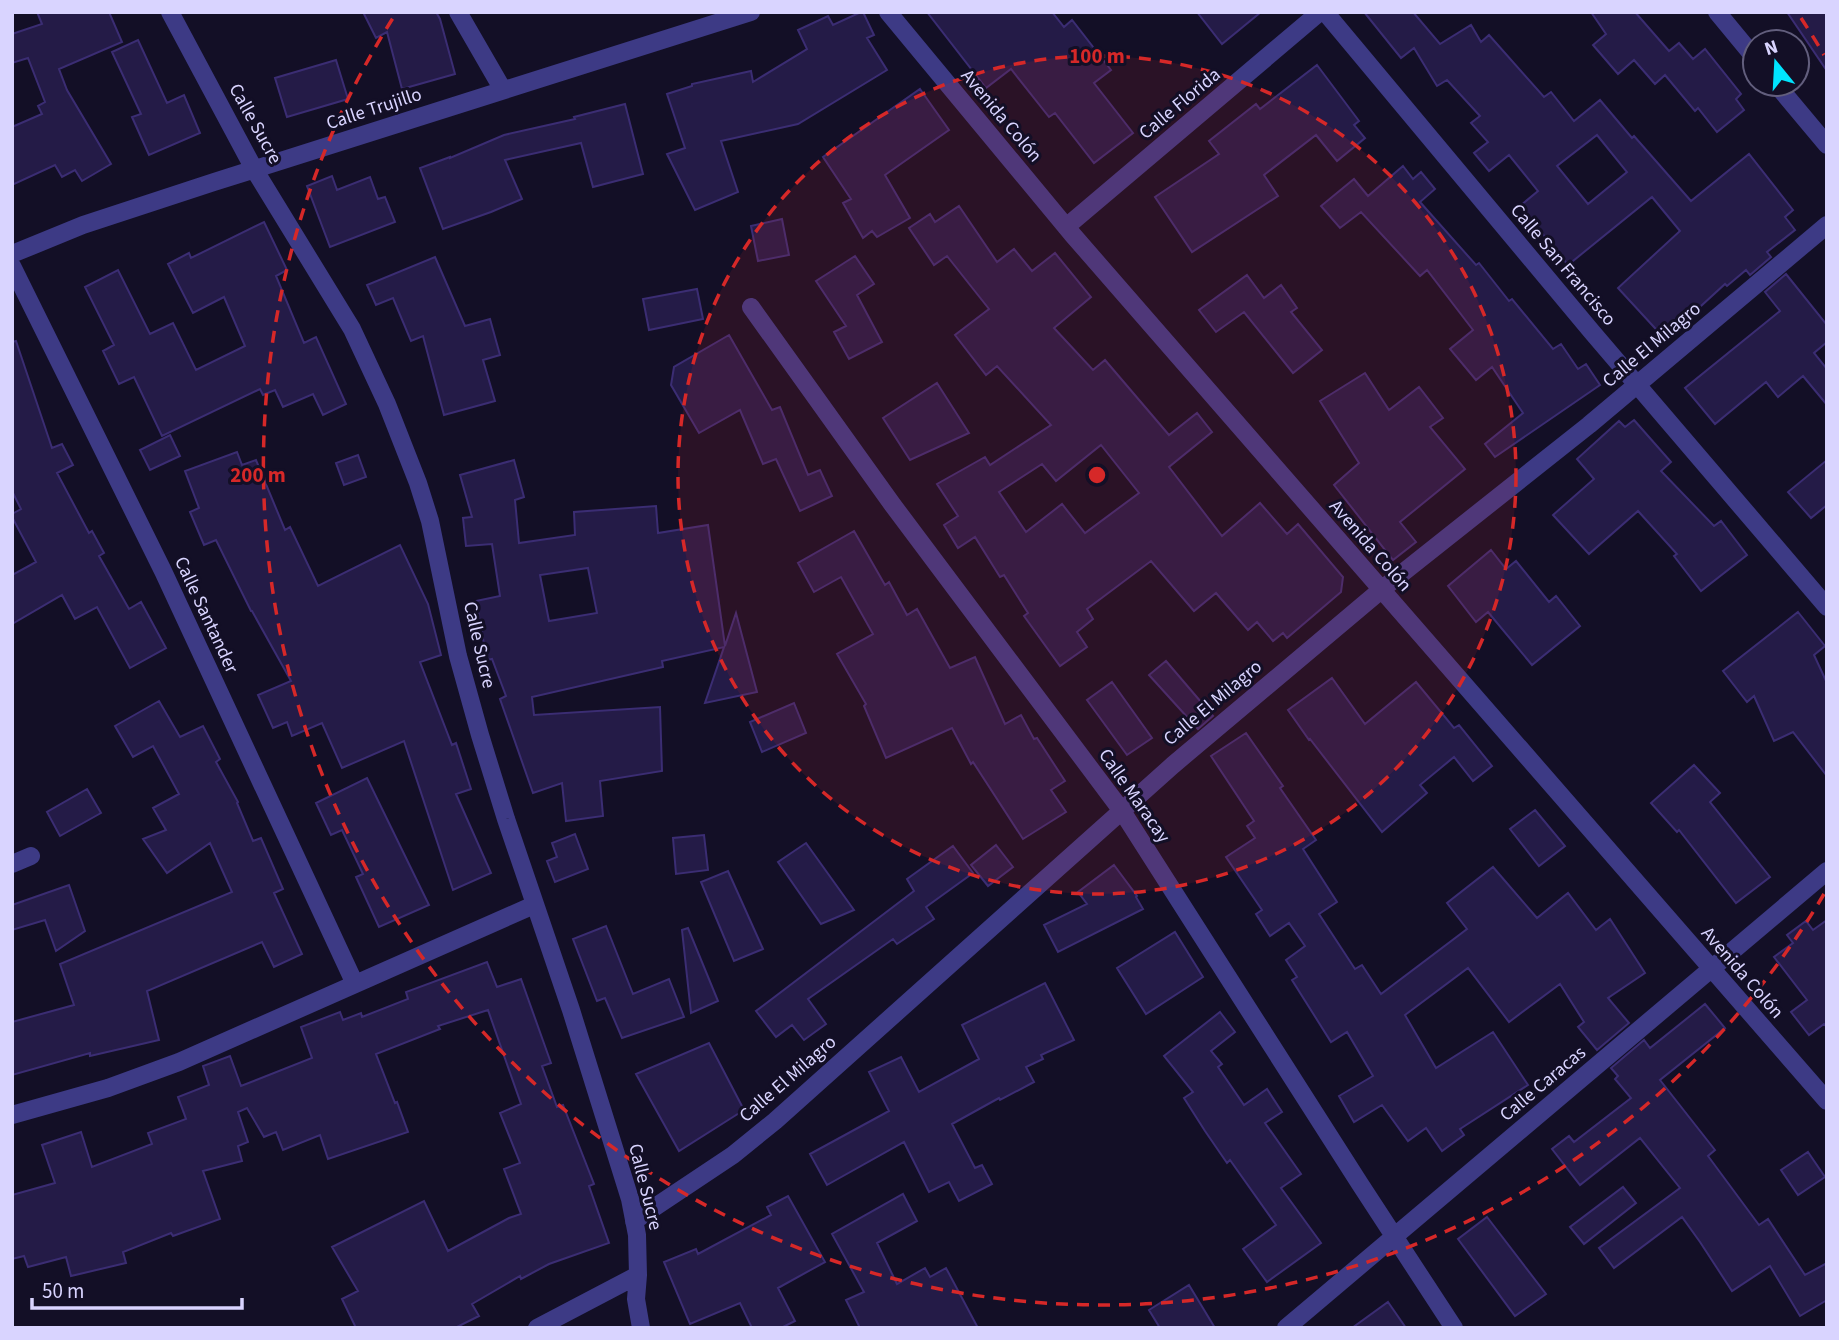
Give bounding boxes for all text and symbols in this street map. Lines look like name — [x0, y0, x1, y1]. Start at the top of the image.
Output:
north arrow — [1741, 28, 1811, 98]
text: N — [1761, 33, 1781, 63]
text: 100 m — [1069, 41, 1125, 71]
street label: Calle Florida — [1133, 62, 1227, 146]
street label: Avenida Colón — [954, 64, 1048, 168]
street label: Calle Sucre — [222, 79, 288, 169]
street label: Calle Trujillo — [323, 81, 425, 137]
street label: Calle San Francisco — [1504, 198, 1622, 332]
street label: Calle El Milagro — [1597, 296, 1707, 394]
text: 200 m — [230, 460, 286, 490]
centre of rings — [1085, 463, 1109, 487]
street label: Avenida Colón — [1322, 494, 1418, 598]
street label: Calle Santander — [167, 552, 245, 678]
street label: Calle Sucre — [456, 599, 502, 691]
street label: Calle El Milagro — [1158, 654, 1268, 752]
street label: Calle Maracay — [1092, 743, 1176, 849]
street label: Avenida Colón — [1694, 921, 1790, 1025]
street label: Calle El Milagro — [733, 1029, 843, 1129]
street label: Calle Caracas — [1494, 1040, 1592, 1128]
street label: Calle Sucre — [621, 1141, 669, 1233]
scale bar — [32, 1266, 242, 1310]
text: 50 m — [42, 1276, 84, 1306]

